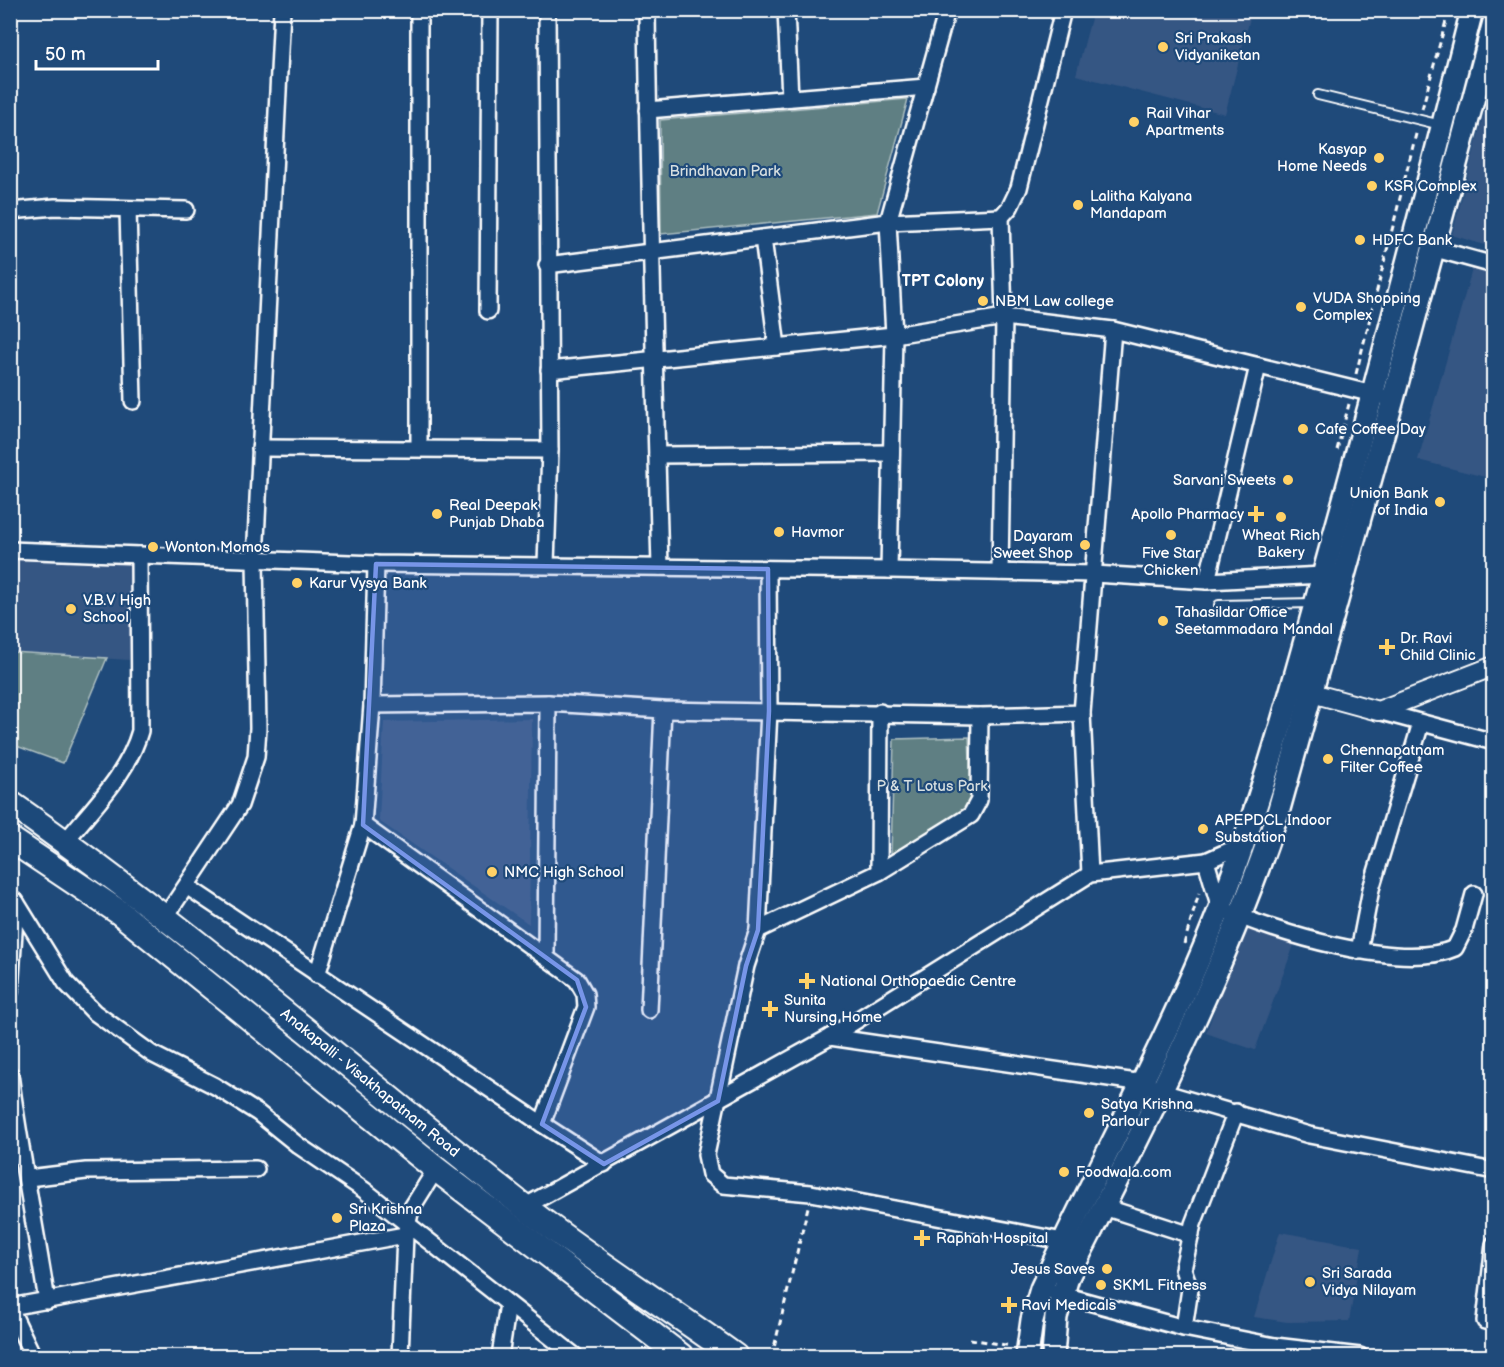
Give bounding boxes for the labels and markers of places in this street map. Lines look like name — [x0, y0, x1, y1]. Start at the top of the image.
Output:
place label: Sri Prakash Vidyaniketan — [1175, 29, 1260, 65]
marker: Sri Prakash Vidyaniketan — [1156, 40, 1170, 54]
place label: Rail Vihar Apartments — [1146, 104, 1225, 140]
marker: Rail Vihar Apartments — [1127, 115, 1141, 129]
place label: Kasyap Home Needs — [1277, 140, 1368, 176]
marker: Kasyap Home Needs — [1372, 151, 1386, 165]
place label: KSR Complex — [1384, 177, 1477, 196]
marker: KSR Complex — [1365, 179, 1379, 193]
place label: Lalitha Kalyana Mandapam — [1090, 187, 1192, 223]
marker: Lalitha Kalyana Mandapam — [1071, 198, 1085, 212]
place label: HDFC Bank — [1372, 231, 1453, 250]
marker: HDFC Bank — [1353, 233, 1367, 247]
place label: VUDA Shopping Complex — [1313, 289, 1421, 325]
place label: NBM Law college — [995, 292, 1114, 311]
marker: NBM Law college — [976, 294, 990, 308]
marker: VUDA Shopping Complex — [1294, 300, 1308, 314]
place label: Cafe Coffee Day — [1315, 420, 1426, 439]
marker: Cafe Coffee Day — [1296, 422, 1310, 436]
place label: Sarvani Sweets — [1173, 471, 1277, 490]
marker: Sarvani Sweets — [1281, 473, 1295, 487]
place label: Union Bank of India — [1349, 484, 1429, 520]
marker: Union Bank of India — [1433, 495, 1447, 509]
place label: Real Deepak Punjab Dhaba — [449, 496, 544, 532]
place label: Apollo Pharmacy — [1131, 505, 1244, 524]
marker: Real Deepak Punjab Dhaba — [430, 507, 444, 521]
marker: Apollo Pharmacy — [1249, 507, 1263, 521]
marker: Wheat Rich Bakery — [1274, 510, 1288, 524]
place label: Havmor — [791, 523, 845, 542]
marker: Havmor — [772, 525, 786, 539]
place label: Wheat Rich Bakery — [1242, 526, 1320, 562]
place label: Dayaram Sweet Shop — [993, 527, 1073, 563]
marker: Five Star Chicken — [1164, 528, 1178, 542]
place label: Wonton Momos — [165, 538, 270, 557]
marker: Dayaram Sweet Shop — [1078, 538, 1092, 552]
marker: Wonton Momos — [146, 540, 160, 554]
place label: Five Star Chicken — [1142, 544, 1201, 580]
place label: Karur Vysya Bank — [309, 574, 427, 593]
marker: Karur Vysya Bank — [290, 576, 304, 590]
place label: V.B.V High School — [83, 591, 151, 627]
marker: V.B.V High School — [64, 602, 78, 616]
place label: Tahasildar Office Seetammadara Mandal — [1175, 603, 1333, 639]
marker: Tahasildar Office Seetammadara Mandal — [1156, 614, 1170, 628]
place label: Dr. Ravi Child Clinic — [1400, 629, 1476, 665]
marker: Dr. Ravi Child Clinic — [1378, 638, 1396, 656]
place label: Chennapatnam Filter Coffee — [1340, 741, 1444, 777]
marker: Chennapatnam Filter Coffee — [1321, 752, 1335, 766]
place label: APEPDCL Indoor Substation — [1215, 811, 1332, 847]
marker: APEPDCL Indoor Substation — [1196, 822, 1210, 836]
place label: NMC High School — [504, 863, 624, 882]
marker: NMC High School — [485, 865, 499, 879]
marker: National Orthopaedic Centre — [798, 972, 816, 990]
place label: National Orthopaedic Centre — [820, 972, 1016, 991]
place label: Sunita Nursing Home — [784, 991, 882, 1027]
marker: Sunita Nursing Home — [761, 1000, 779, 1018]
place label: Satya Krishna Parlour — [1101, 1095, 1193, 1131]
marker: Satya Krishna Parlour — [1082, 1106, 1096, 1120]
place label: Foodwala.com — [1076, 1163, 1172, 1182]
marker: Foodwala.com — [1057, 1165, 1071, 1179]
place label: Sri Krishna Plaza — [349, 1200, 422, 1236]
marker: Sri Krishna Plaza — [330, 1211, 344, 1225]
marker: Raphah Hospital — [913, 1229, 931, 1247]
place label: Raphah Hospital — [936, 1229, 1048, 1248]
place label: Jesus Saves — [1011, 1260, 1096, 1279]
marker: Jesus Saves — [1100, 1262, 1114, 1276]
place label: Sri Sarada Vidya Nilayam — [1322, 1264, 1416, 1300]
marker: Sri Sarada Vidya Nilayam — [1303, 1275, 1317, 1289]
place label: SKML Fitness — [1113, 1276, 1207, 1295]
marker: SKML Fitness — [1094, 1278, 1108, 1292]
place label: Ravi Medicals — [1021, 1296, 1117, 1315]
marker: Ravi Medicals — [1002, 1298, 1016, 1312]

